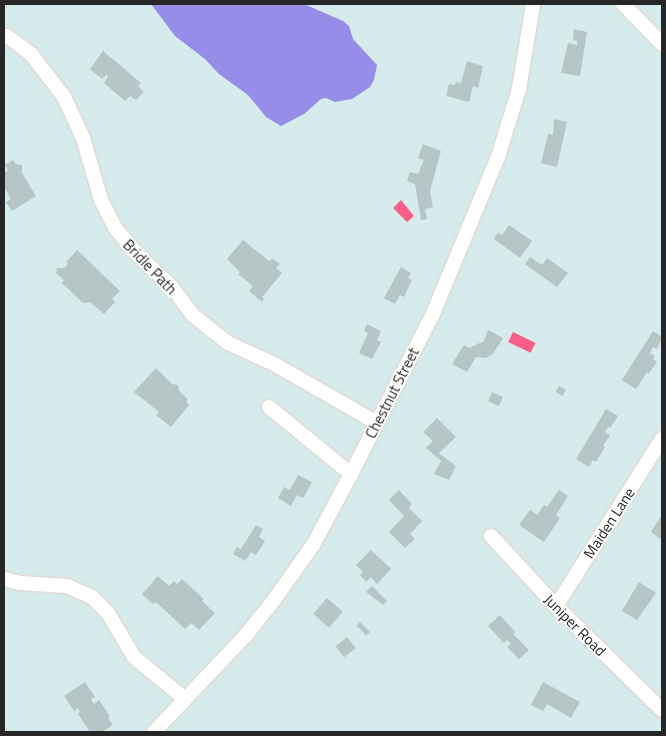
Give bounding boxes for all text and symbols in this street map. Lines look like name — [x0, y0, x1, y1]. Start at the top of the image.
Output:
street label: Bridle Path — [119, 236, 181, 298]
street label: Chestnut Street — [361, 345, 423, 441]
street label: Maiden Lane — [580, 484, 638, 562]
street label: Juniper Road — [540, 590, 610, 660]

